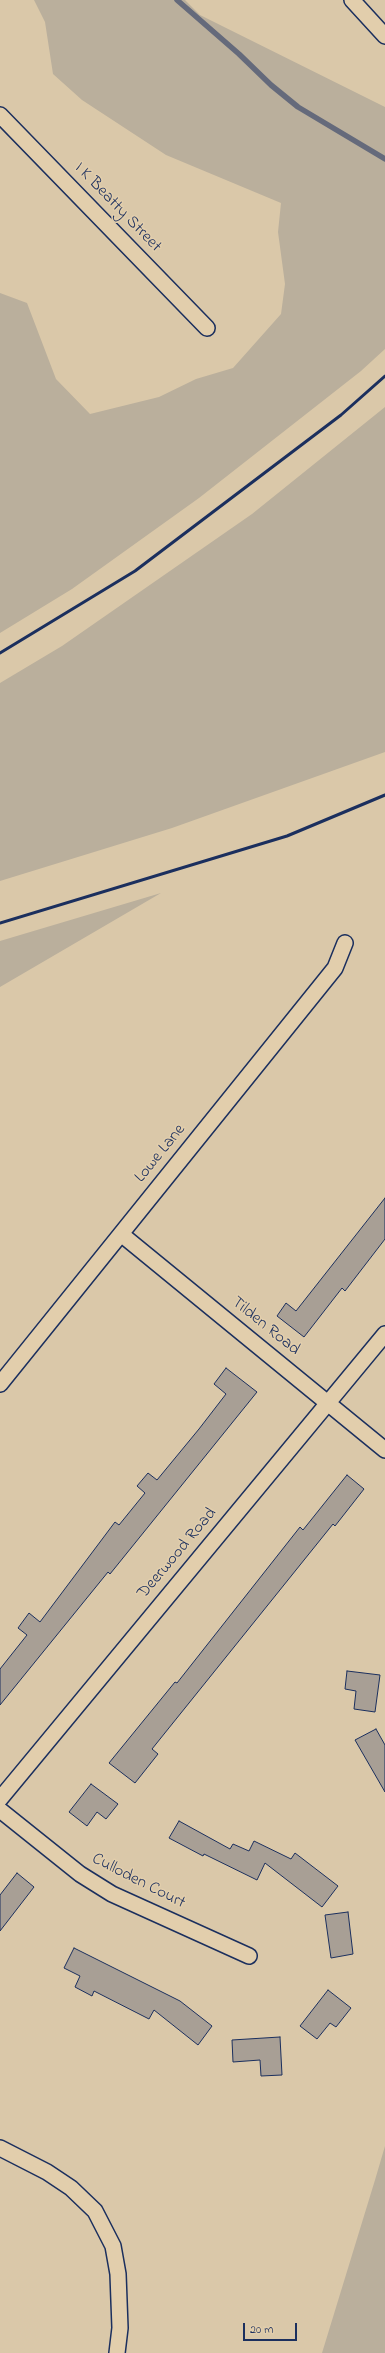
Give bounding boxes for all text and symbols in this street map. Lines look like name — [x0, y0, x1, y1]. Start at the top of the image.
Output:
street label: I K Beatty Street — [69, 159, 165, 257]
street label: Lowe Lane — [131, 1121, 191, 1187]
street label: Tilden Road — [227, 1293, 303, 1361]
street label: Deerwood Road — [134, 1504, 222, 1604]
street label: Culloden Court — [88, 1850, 188, 1914]
scale bar — [245, 2315, 299, 2341]
text: 20 m — [250, 2321, 273, 2339]

